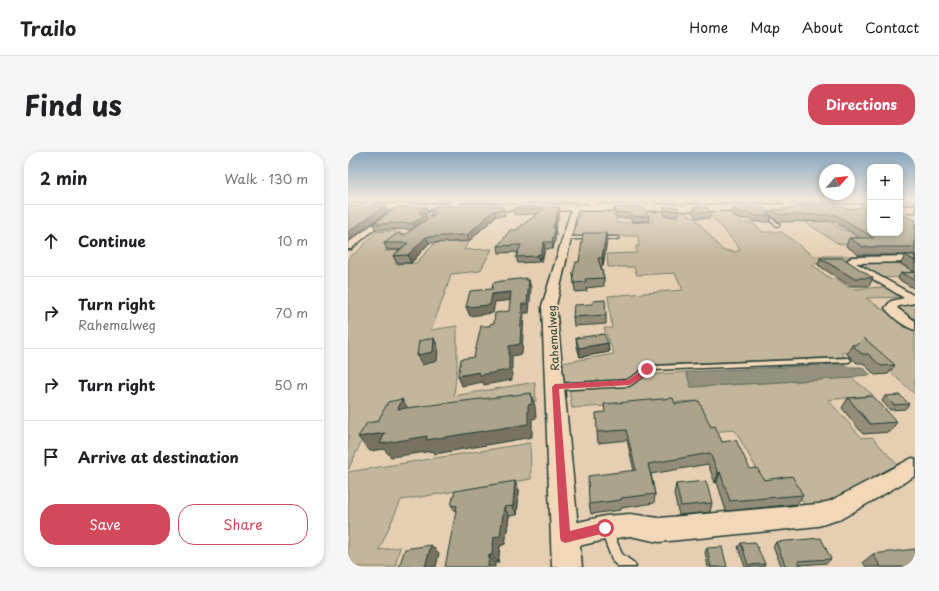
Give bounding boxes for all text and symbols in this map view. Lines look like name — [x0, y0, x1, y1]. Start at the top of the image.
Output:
text: Trailo — [20, 14, 76, 42]
text: Home — [689, 17, 728, 38]
text: Map — [750, 17, 780, 38]
text: About — [802, 17, 843, 38]
text: Contact — [865, 17, 919, 38]
text: Find us — [24, 83, 122, 126]
button: Directions — [808, 84, 915, 125]
north arrow — [819, 164, 855, 200]
map controls — [867, 164, 903, 236]
button: + — [867, 164, 903, 200]
text: 2 min — [40, 165, 87, 191]
text: Walk · 130 m — [225, 169, 308, 188]
button: − — [867, 200, 903, 236]
text: Continue — [78, 229, 146, 252]
icon: ahead — [40, 230, 62, 252]
text: 10 m — [278, 231, 308, 250]
text: Turn right — [78, 292, 155, 315]
icon: right — [40, 302, 62, 324]
text: 70 m — [275, 303, 308, 322]
street label: Rahemalweg — [543, 305, 563, 371]
text: Rahemalweg — [78, 315, 156, 334]
route end — [638, 360, 656, 378]
text: Turn right — [78, 373, 155, 396]
icon: right — [40, 374, 62, 396]
text: 50 m — [274, 375, 308, 394]
text: Arrive at destination — [78, 445, 239, 468]
icon: arrive — [40, 446, 62, 468]
button: Save — [40, 504, 170, 545]
button: Share — [178, 504, 308, 545]
route start — [596, 519, 614, 537]

